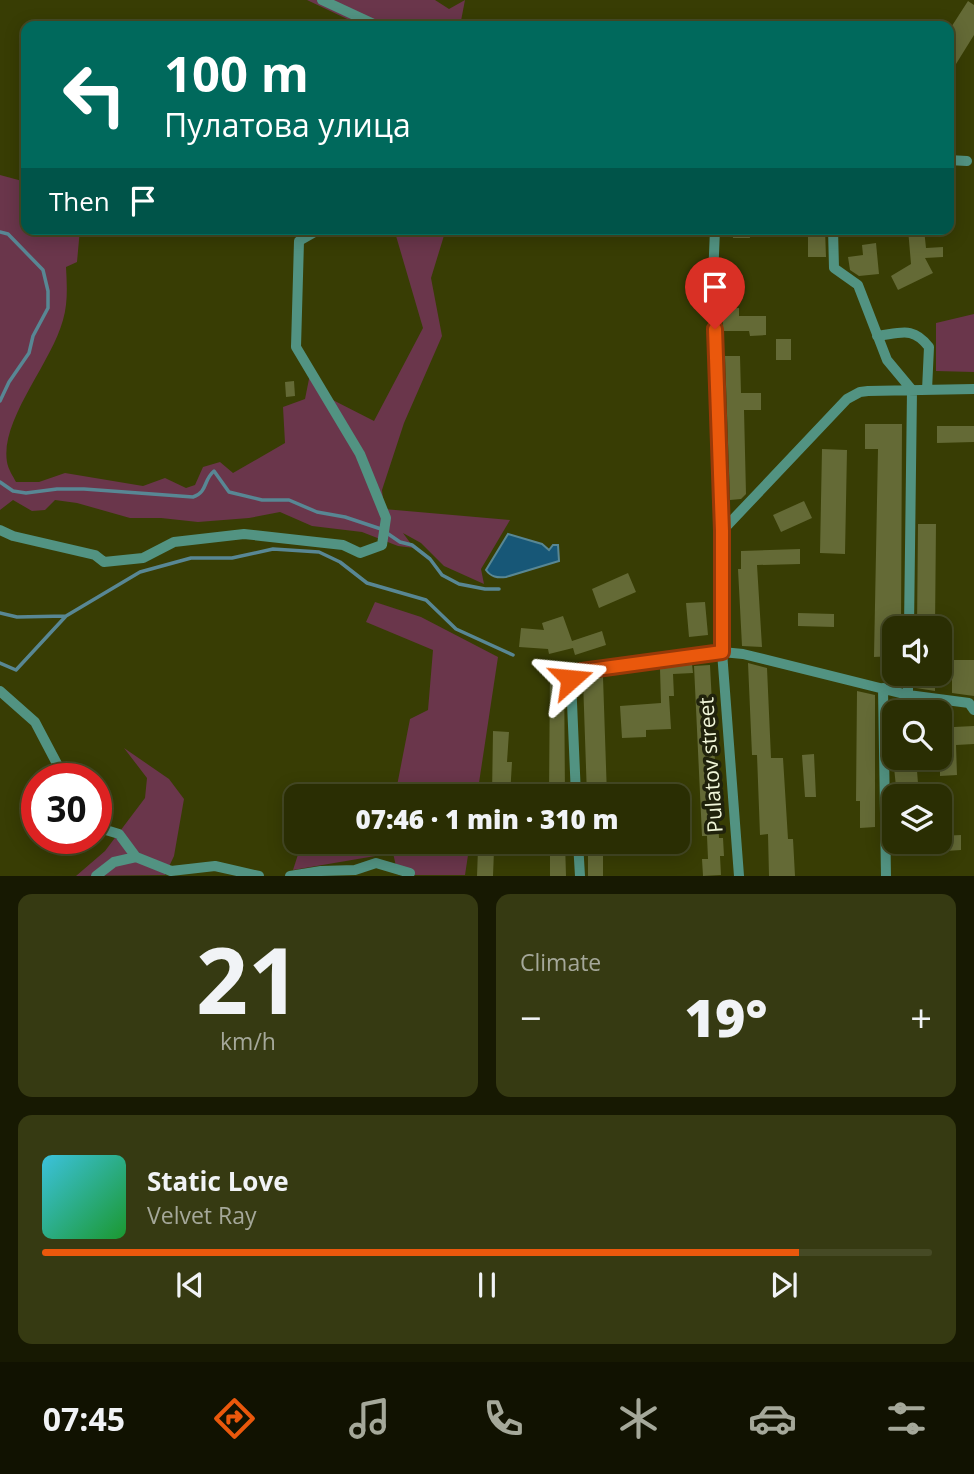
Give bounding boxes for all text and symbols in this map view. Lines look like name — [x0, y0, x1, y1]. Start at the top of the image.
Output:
text: 100 m — [164, 40, 309, 106]
icon: left — [49, 49, 140, 140]
text: Пулатова улица — [164, 103, 411, 146]
icon: arrive — [124, 182, 162, 220]
text: Then — [49, 183, 110, 219]
pin — [685, 257, 745, 329]
icon: arrive — [696, 268, 734, 306]
map controls — [882, 616, 952, 854]
button: sound — [882, 616, 952, 686]
position arrow — [534, 642, 608, 716]
street label: Pulatov street — [691, 696, 729, 834]
button: search — [882, 700, 952, 770]
speed limit sign: 30 — [21, 763, 112, 854]
button: layers — [882, 784, 952, 854]
text: 07:46 · 1 min · 310 m — [356, 801, 618, 837]
text: 21 — [196, 917, 300, 1041]
text: Climate — [520, 946, 601, 978]
text: 19° — [685, 981, 767, 1052]
text: − — [520, 991, 542, 1043]
text: + — [910, 991, 932, 1043]
text: km/h — [220, 1025, 276, 1057]
text: Static Love — [147, 1163, 289, 1199]
text: Velvet Ray — [147, 1199, 257, 1231]
icon: previous — [171, 1266, 209, 1304]
icon: pause — [468, 1266, 506, 1304]
icon: next — [765, 1266, 803, 1304]
icon: directions — [210, 1394, 259, 1443]
icon: music — [345, 1394, 394, 1443]
icon: phone — [479, 1394, 528, 1443]
icon: climate — [614, 1394, 663, 1443]
icon: car — [748, 1394, 797, 1443]
icon: filters — [882, 1394, 931, 1443]
text: 07:45 — [43, 1397, 125, 1440]

